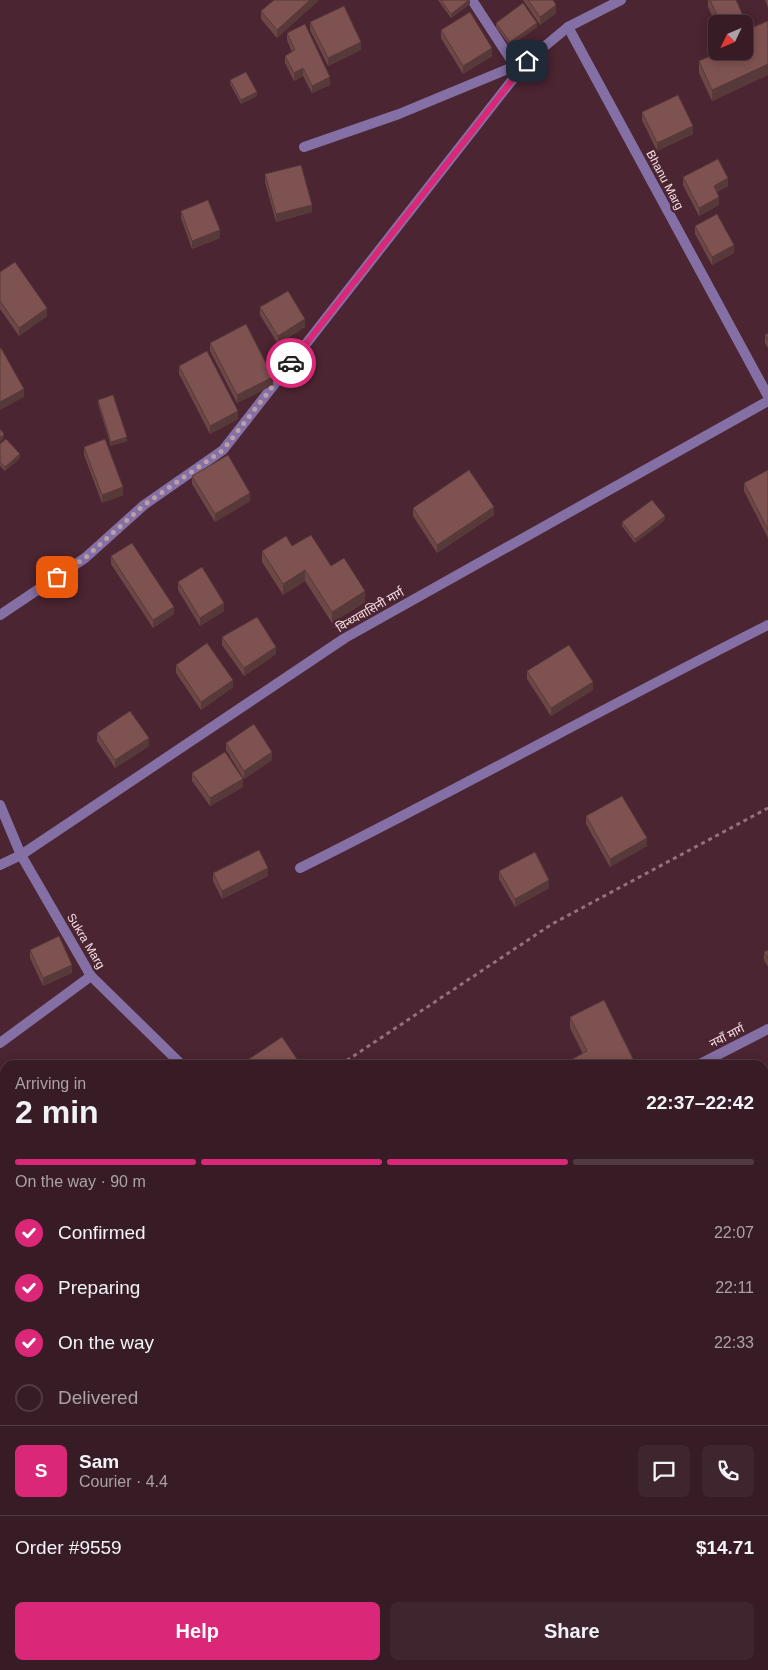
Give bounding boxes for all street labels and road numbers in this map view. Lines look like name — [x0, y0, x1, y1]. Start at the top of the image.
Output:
street label: Bhanu Marg — [643, 148, 687, 212]
street label: विन्ध्यवासिनी मार्ग — [333, 584, 407, 635]
street label: Sukra Marg — [64, 911, 108, 971]
street label: नयाँ मार्ग — [707, 1020, 748, 1051]

